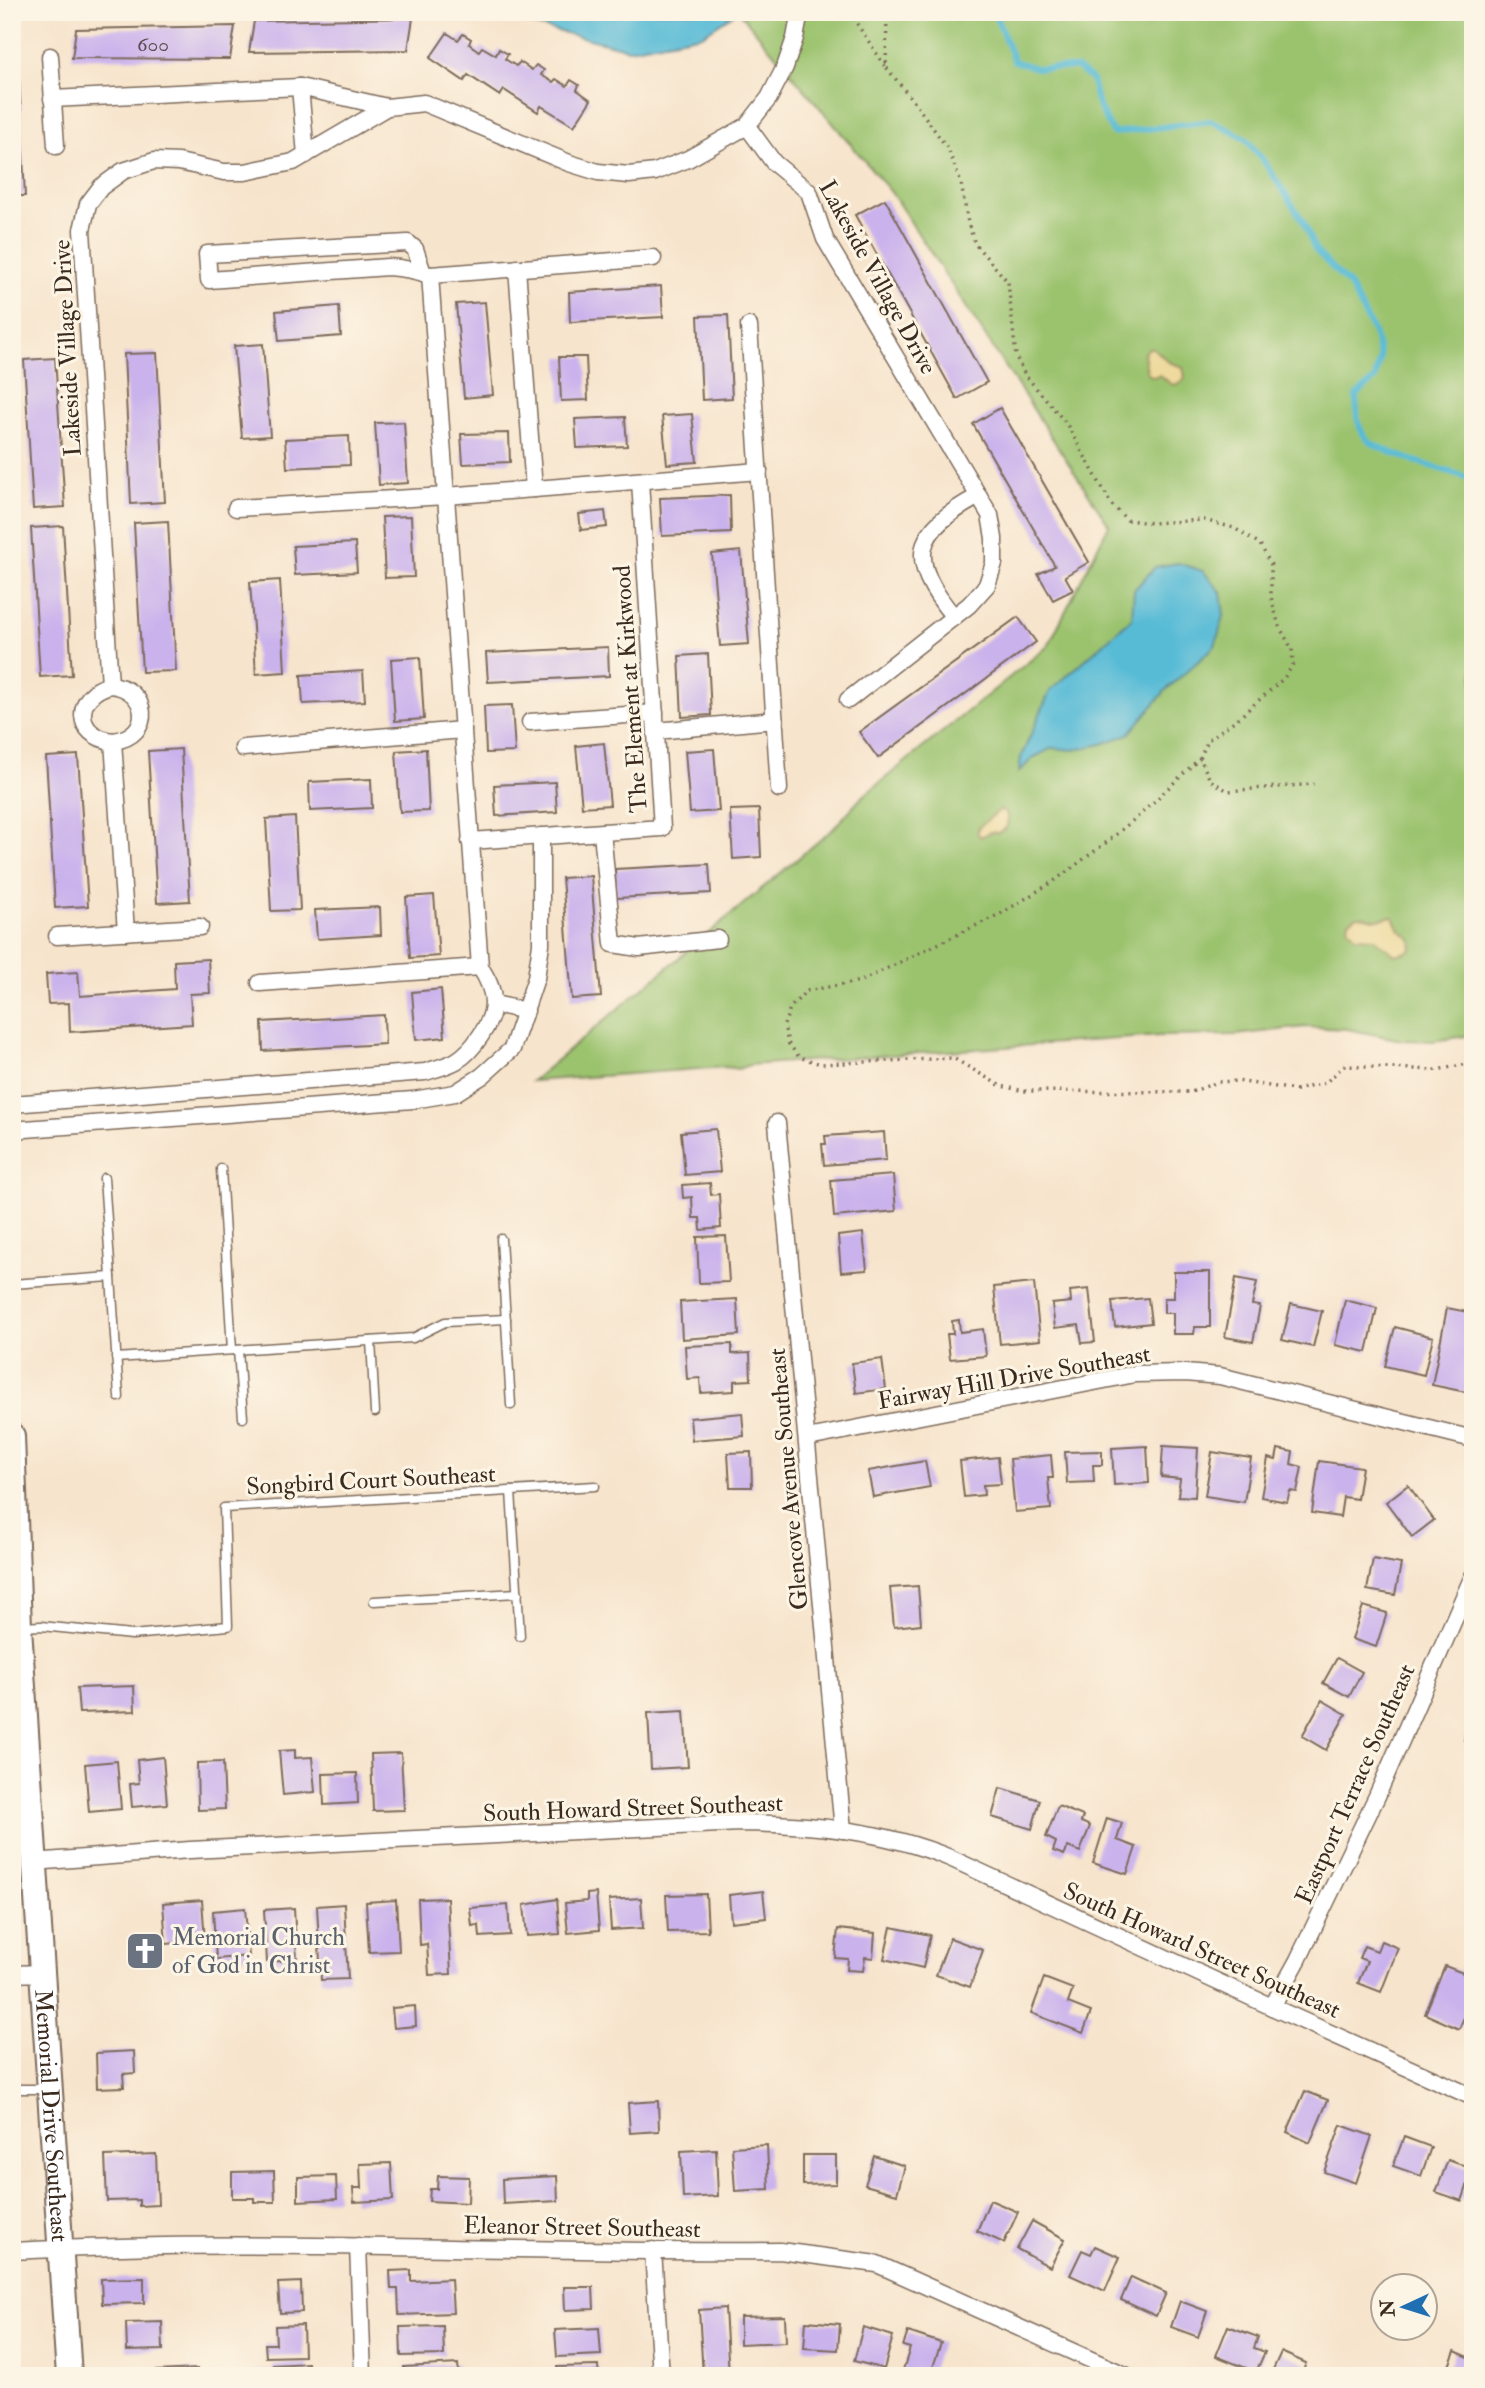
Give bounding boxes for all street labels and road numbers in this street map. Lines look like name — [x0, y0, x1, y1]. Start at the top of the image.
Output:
street label: Lakeside Village Drive — [811, 175, 944, 380]
street label: Lakeside Village Drive — [46, 239, 89, 457]
street label: The Element at Kirkwood — [606, 564, 655, 814]
street label: Fairway Hill Drive Southeast — [875, 1338, 1153, 1417]
street label: Glencove Avenue Southeast — [762, 1346, 815, 1611]
street label: Songbird Court Southeast — [246, 1458, 497, 1503]
street label: Eastport Terrace Southeast — [1289, 1659, 1422, 1909]
street label: South Howard Street Southeast — [483, 1788, 784, 1829]
street label: South Howard Street Southeast — [1058, 1875, 1345, 2026]
street label: Memorial Drive Southeast — [27, 1989, 75, 2243]
street label: Eleanor Street Southeast — [463, 2210, 701, 2245]

